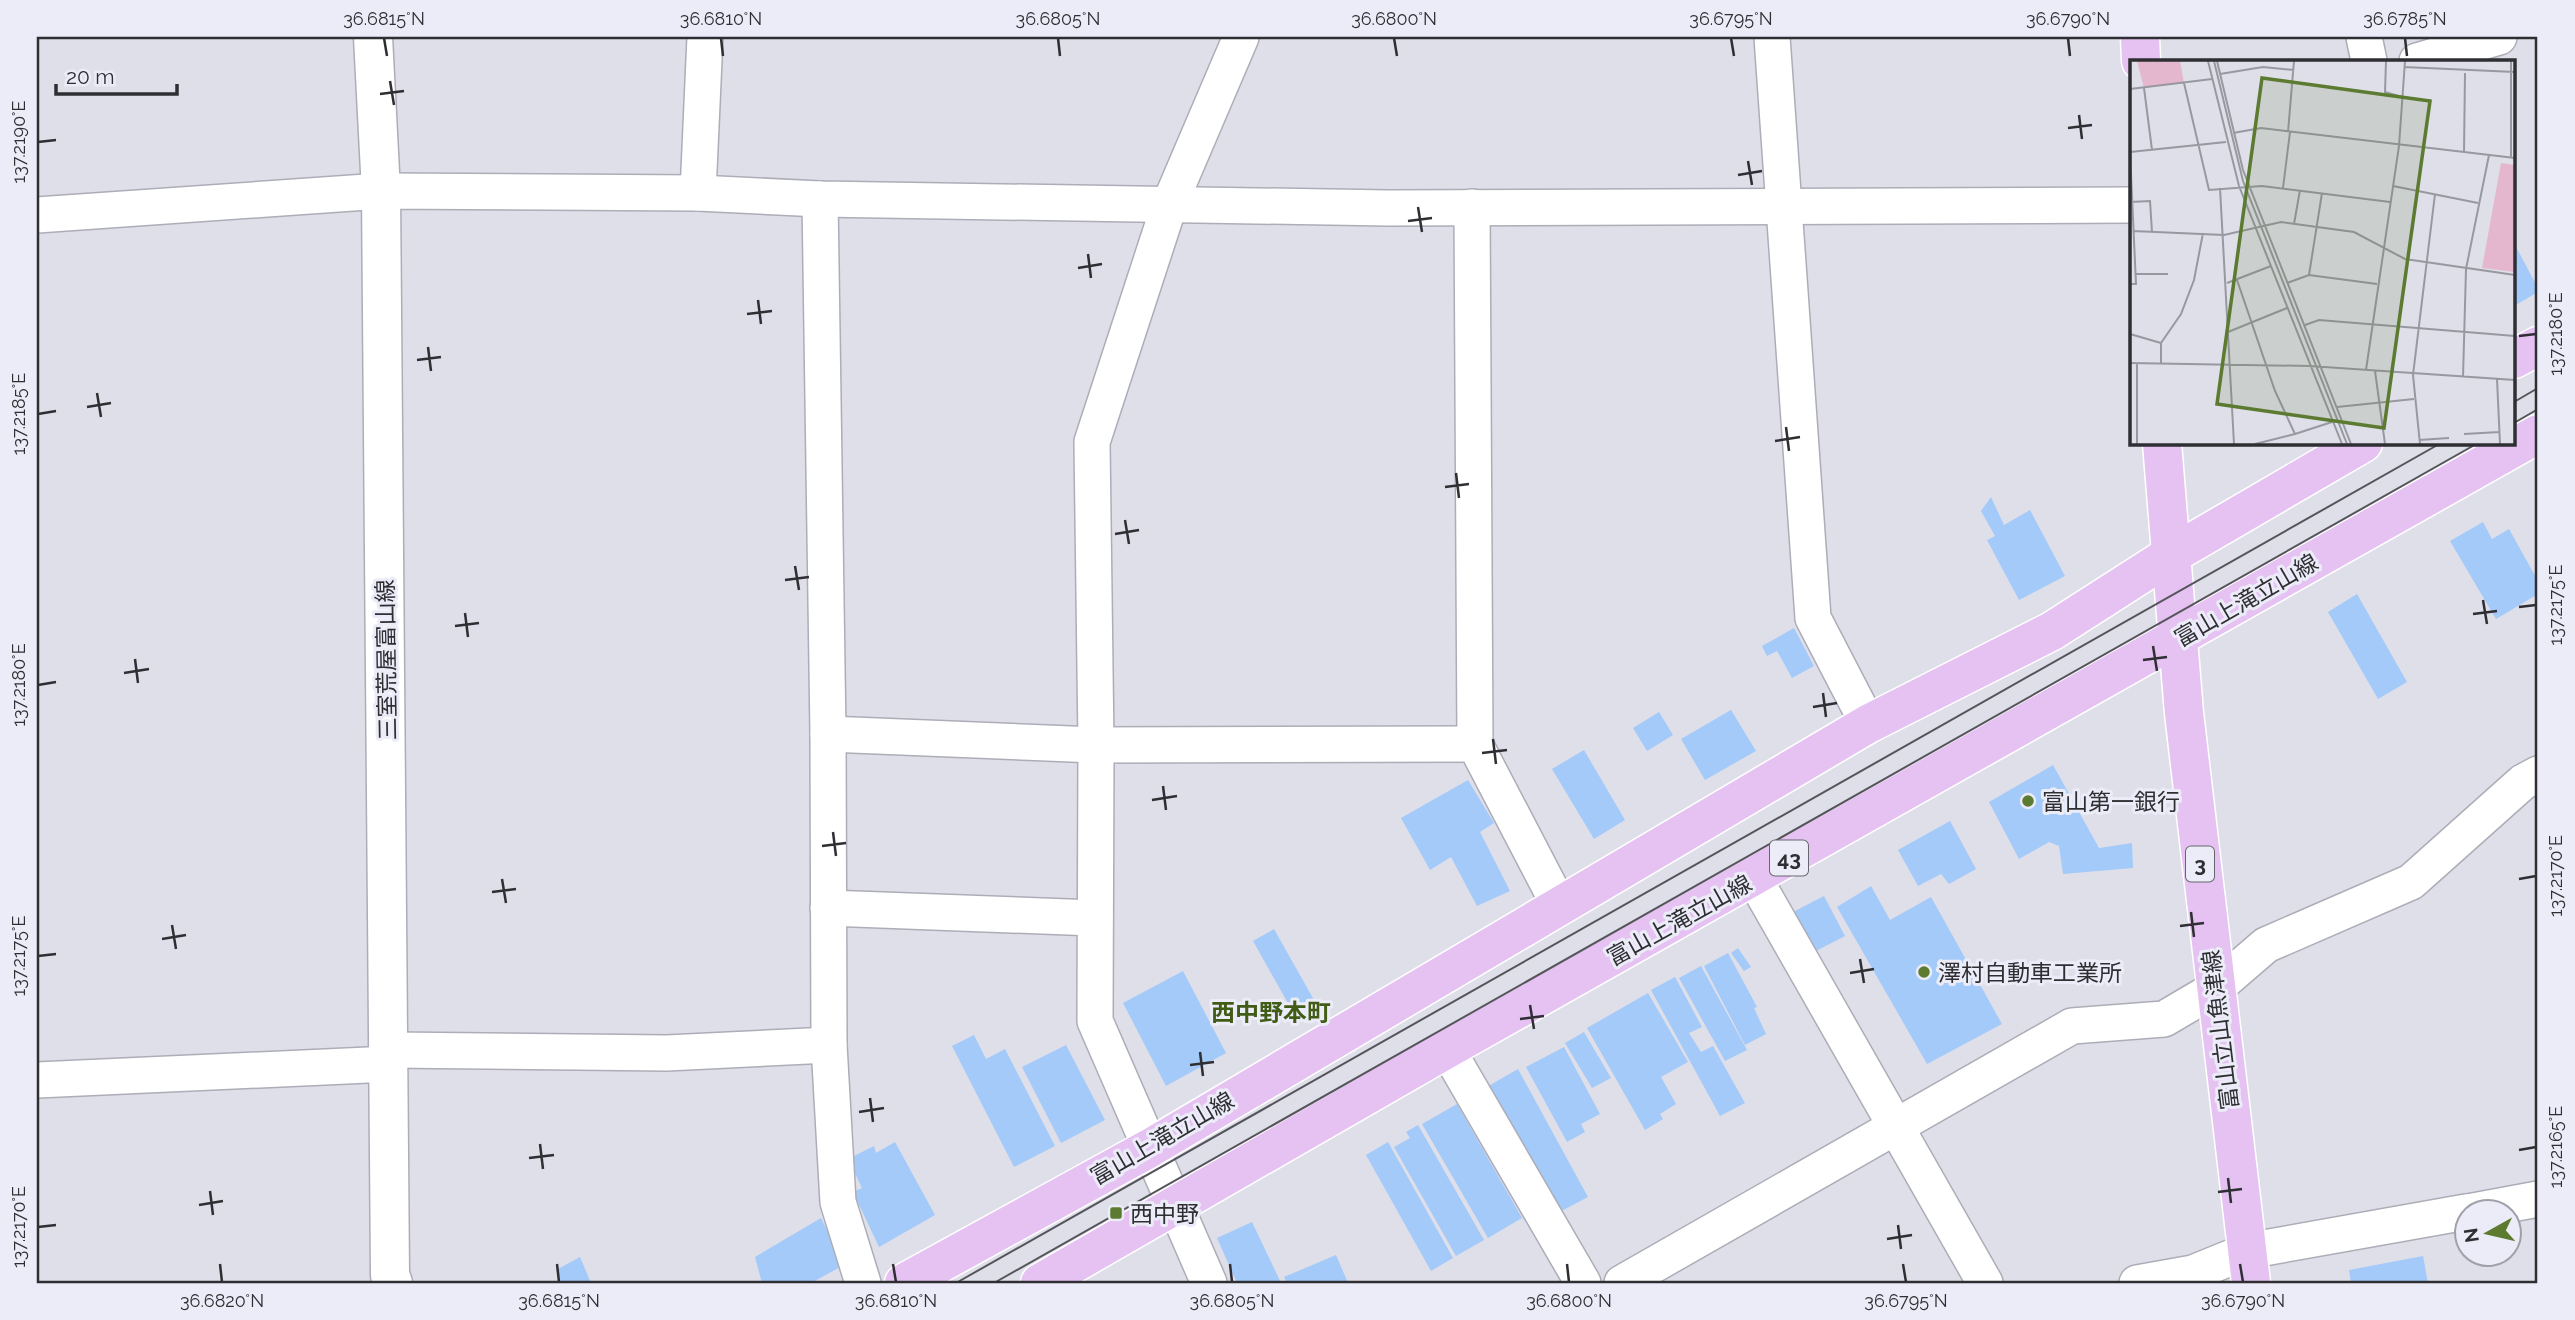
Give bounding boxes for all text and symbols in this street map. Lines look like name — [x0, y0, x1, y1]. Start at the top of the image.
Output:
text: 36.6815°N — [343, 8, 425, 29]
text: 36.6810°N — [680, 8, 762, 29]
text: 36.6805°N — [1016, 8, 1100, 29]
text: 36.6800°N — [1351, 8, 1437, 29]
text: 36.6795°N — [1689, 8, 1773, 29]
text: 36.6790°N — [2026, 8, 2110, 29]
text: 36.6785°N — [2363, 8, 2447, 29]
scale bar — [56, 52, 177, 96]
inset map — [2130, 60, 2516, 444]
text: 20 m — [66, 64, 114, 89]
text: 137.2190°E — [8, 100, 29, 184]
text: 137.2180°E — [2545, 292, 2566, 376]
text: 137.2185°E — [8, 373, 29, 455]
street label: 富山上滝立山線 — [2170, 548, 2322, 652]
text: 137.2175°E — [2545, 564, 2566, 645]
street label: 三室荒屋富山線 — [371, 579, 401, 741]
text: 137.2180°E — [8, 643, 29, 727]
place label: 富山第一銀行 — [2042, 788, 2180, 815]
marker: 富山第一銀行 — [2020, 793, 2036, 809]
text: 137.2170°E — [2545, 835, 2566, 917]
road number: 43 — [1770, 840, 1808, 876]
road number: 3 — [2186, 846, 2214, 882]
street label: 富山上滝立山線 — [1602, 869, 1756, 971]
text: 137.2175°E — [8, 915, 29, 996]
street label: 富山立山魚津線 — [2197, 948, 2243, 1112]
place label: 澤村自動車工業所 — [1938, 959, 2122, 986]
marker: 澤村自動車工業所 — [1916, 964, 1932, 980]
district label: 西中野本町 — [1211, 998, 1331, 1027]
street label: 富山上滝立山線 — [1086, 1086, 1238, 1190]
text: 137.2165°E — [2545, 1106, 2566, 1188]
text: 137.2170°E — [8, 1186, 29, 1268]
north arrow — [2452, 1198, 2522, 1268]
place label: 西中野 — [1130, 1200, 1199, 1227]
marker: 西中野 — [1108, 1205, 1124, 1221]
text: N — [2459, 1227, 2483, 1244]
text: 36.6820°N — [180, 1290, 264, 1311]
text: 36.6815°N — [518, 1290, 600, 1311]
text: 36.6810°N — [855, 1290, 937, 1311]
text: 36.6805°N — [1190, 1290, 1274, 1311]
text: 36.6800°N — [1526, 1290, 1612, 1311]
text: 36.6795°N — [1864, 1290, 1948, 1311]
text: 36.6790°N — [2201, 1290, 2285, 1311]

